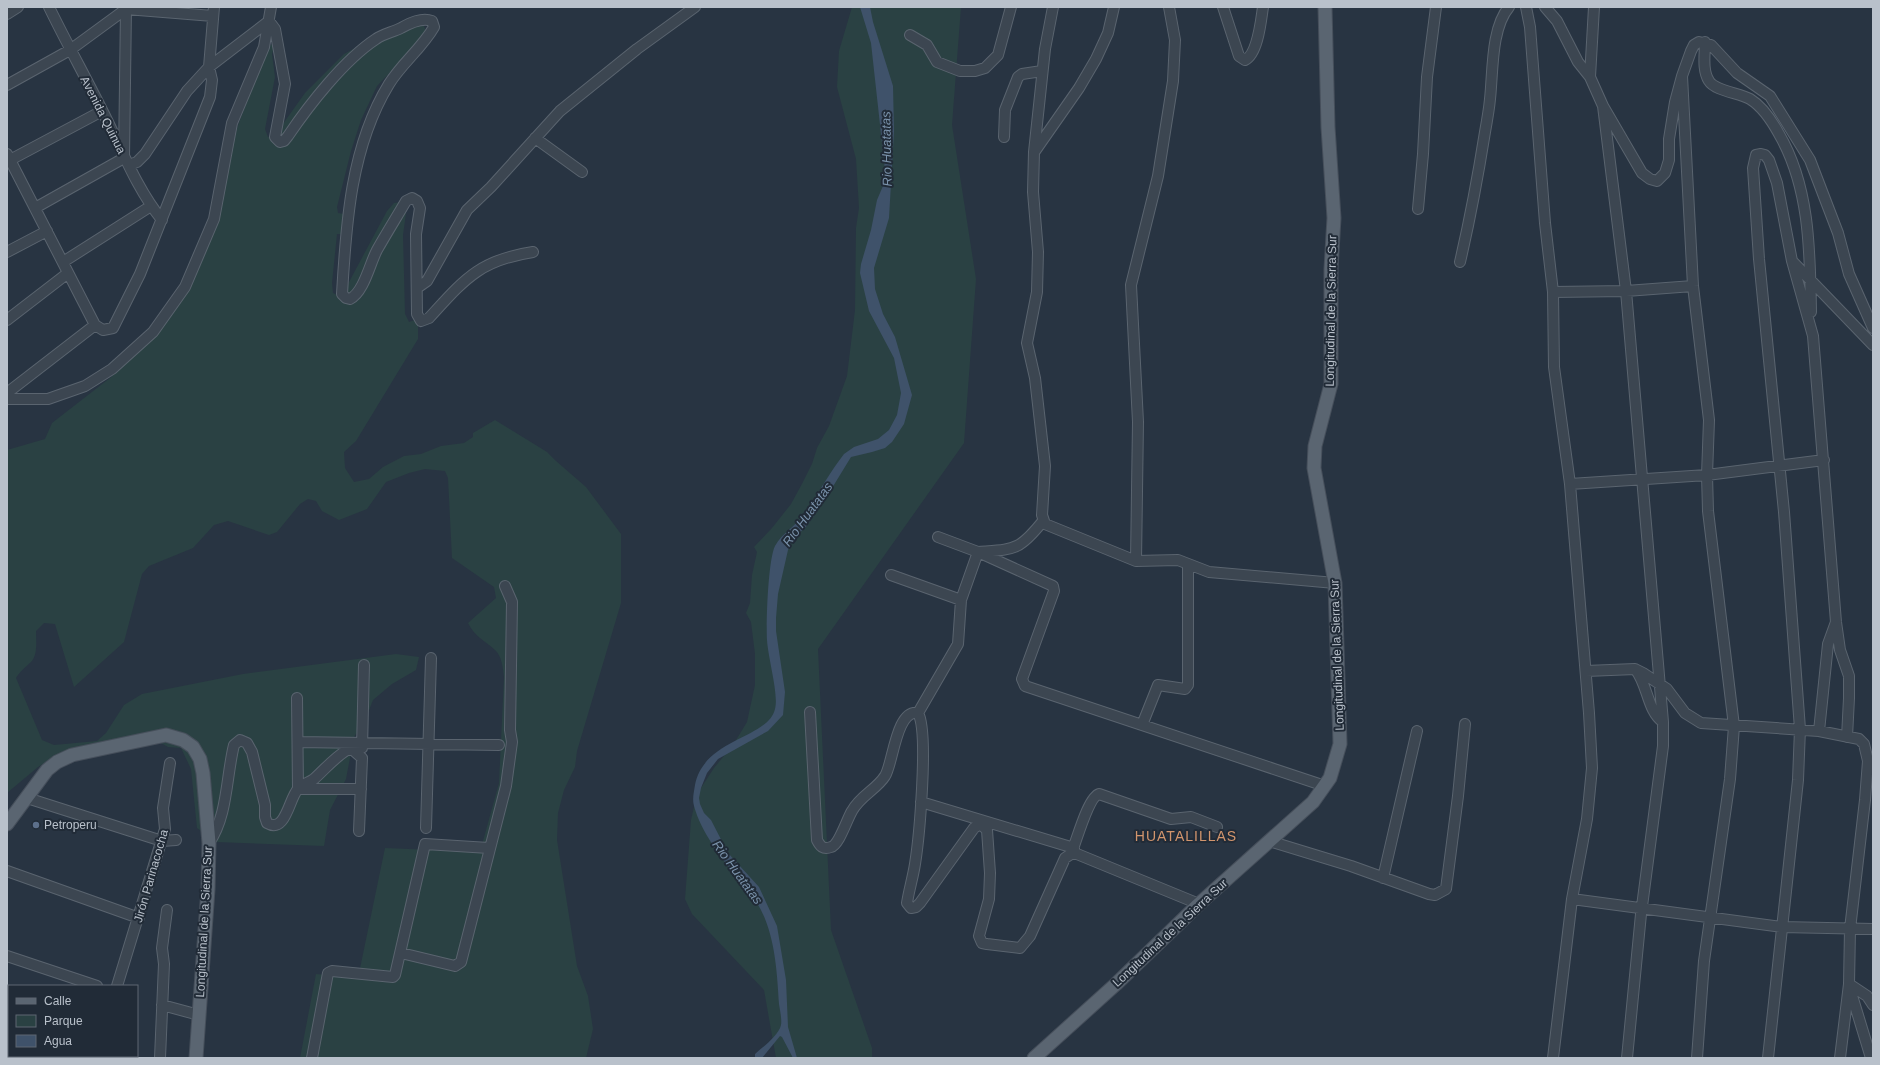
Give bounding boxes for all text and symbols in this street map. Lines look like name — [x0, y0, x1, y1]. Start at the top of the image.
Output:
street label: Avenida Quinua — [77, 74, 129, 156]
water label: Rio Huatatas — [878, 111, 895, 187]
street label: Longitudinal de la Sierra Sur — [1323, 235, 1339, 387]
water label: Rio Huatatas — [779, 479, 836, 549]
street label: Longitudinal de la Sierra Sur — [1327, 579, 1347, 731]
place label: Petroperu — [44, 818, 97, 832]
marker: Petroperu — [31, 820, 41, 830]
street label: Jirón Parinacocha — [131, 828, 171, 924]
district label: HUATALILLAS — [1135, 828, 1237, 844]
water label: Rio Huatatas — [709, 837, 766, 908]
street label: Longitudinal de la Sierra Sur — [193, 846, 215, 998]
street label: Longitudinal de la Sierra Sur — [1110, 876, 1230, 990]
legend — [8, 985, 138, 1057]
text: Calle — [44, 994, 72, 1008]
text: Parque — [44, 1014, 83, 1028]
text: Agua — [44, 1034, 72, 1048]

